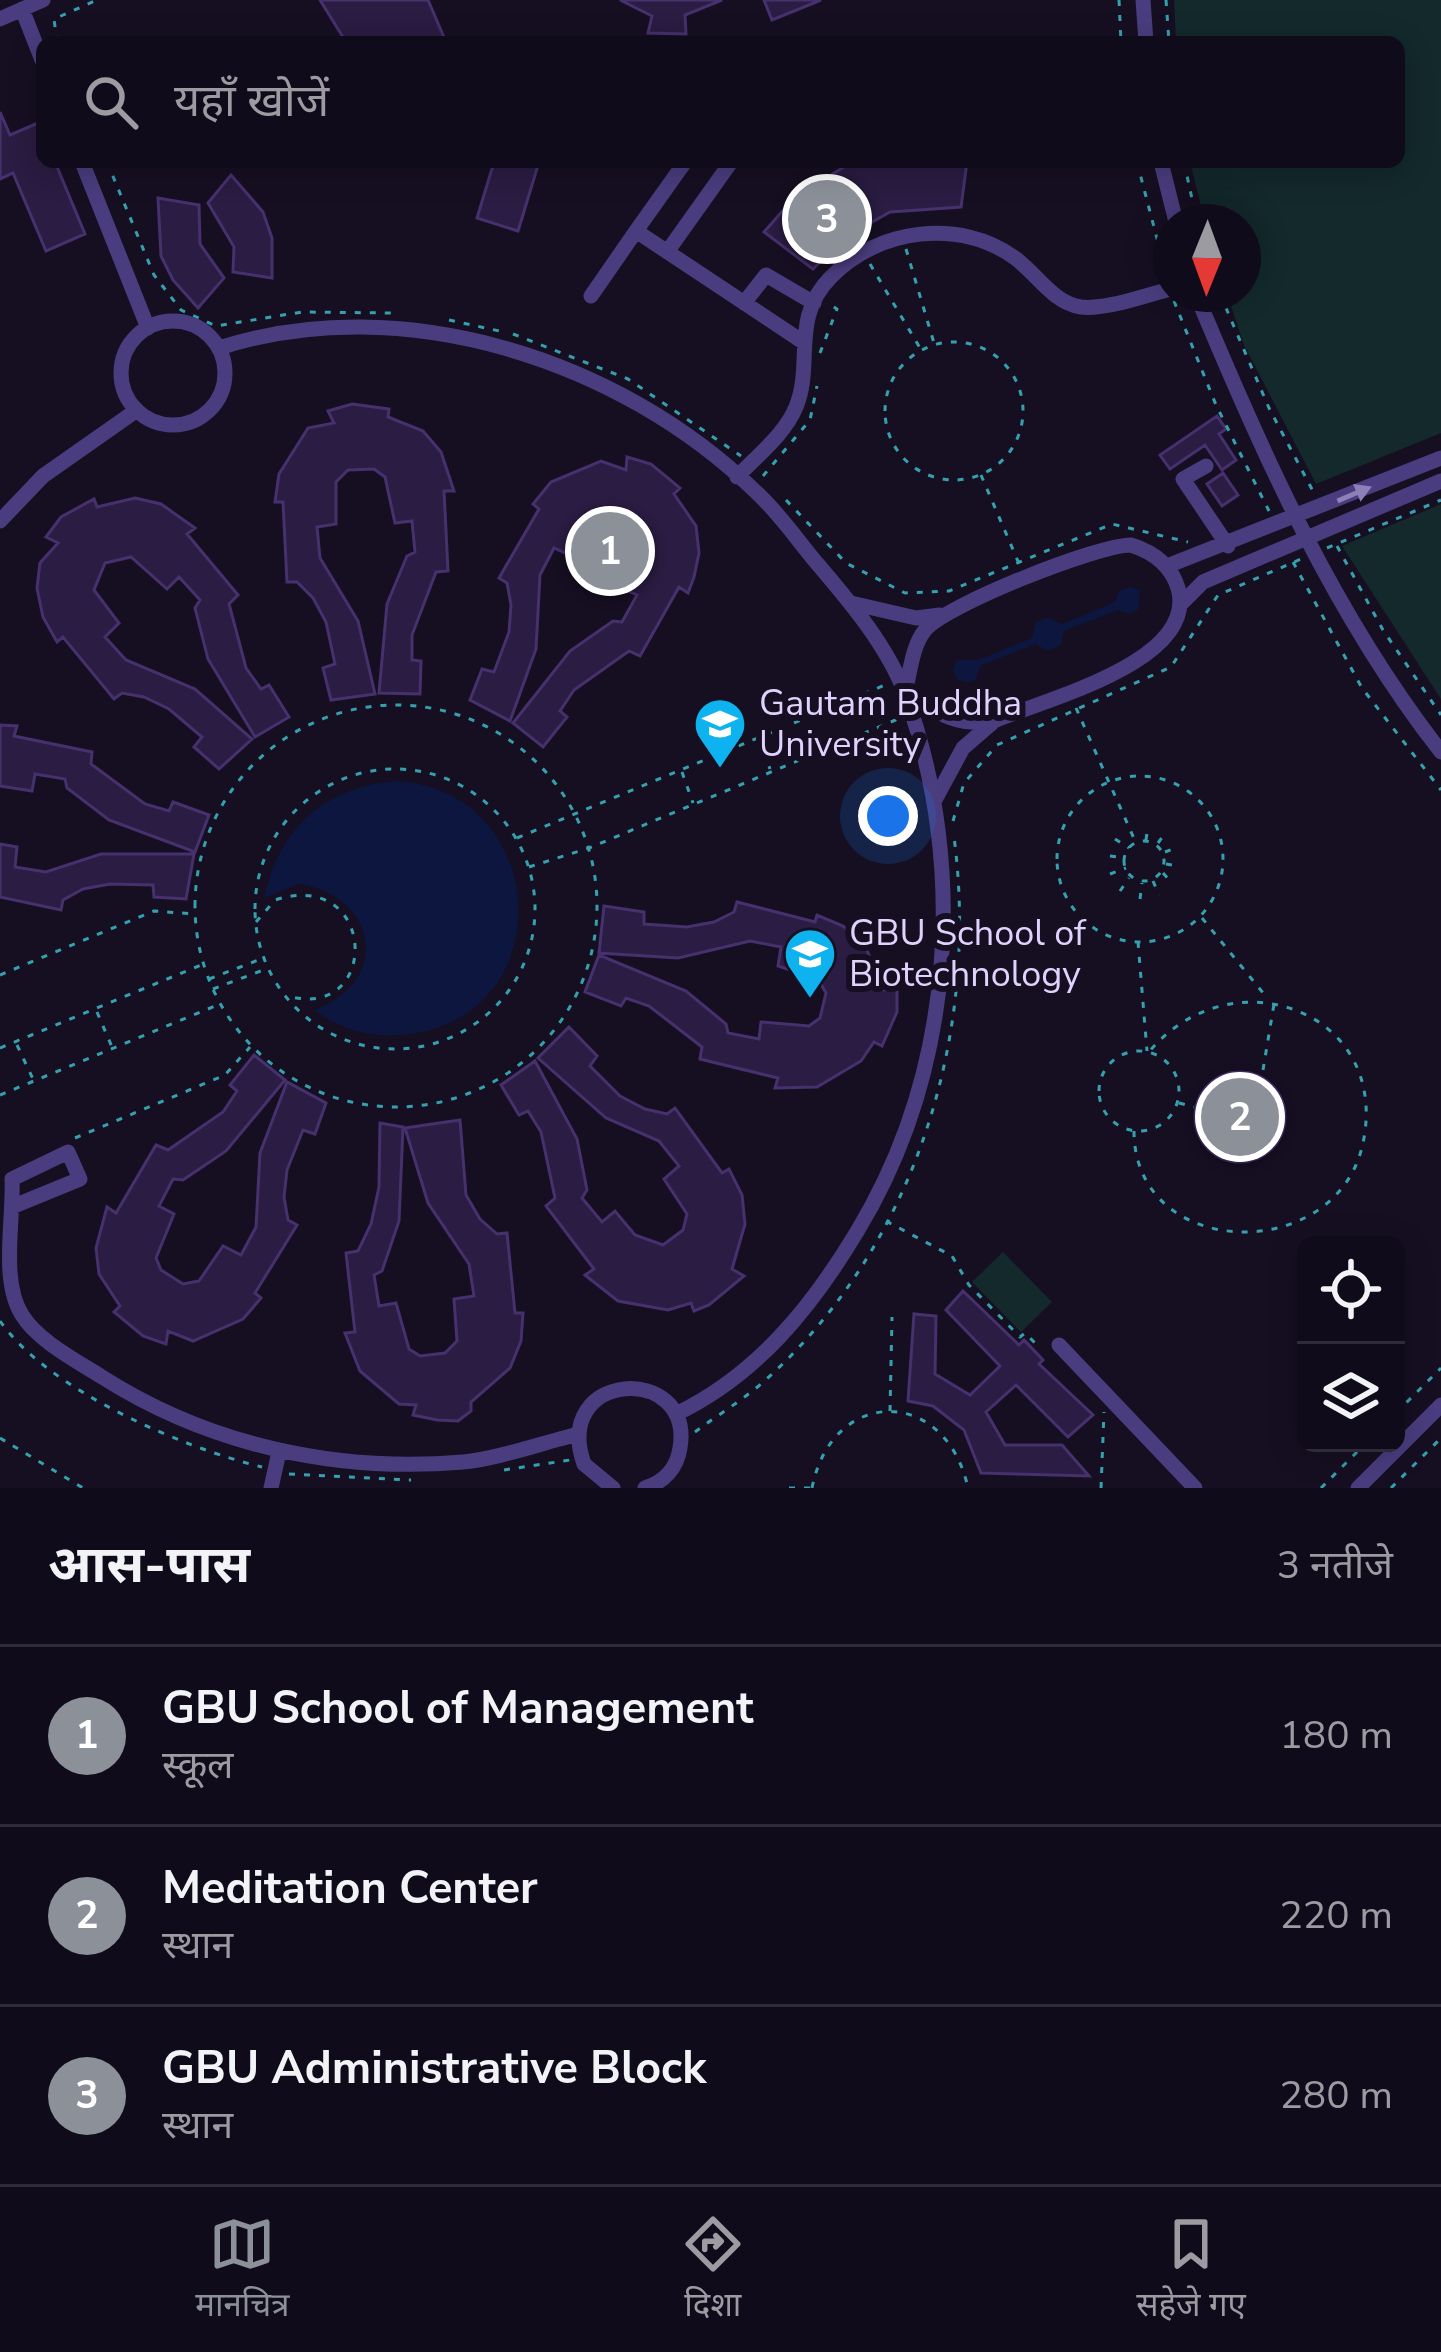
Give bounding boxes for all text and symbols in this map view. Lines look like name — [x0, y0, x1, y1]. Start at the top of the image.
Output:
search box — [36, 36, 1405, 168]
icon: search — [78, 69, 144, 135]
text: यहाँ खोजें — [174, 71, 329, 132]
pin: 3 — [788, 174, 866, 264]
north arrow — [1153, 204, 1261, 312]
one-way arrow — [1336, 484, 1372, 503]
pin: 1 — [571, 506, 649, 596]
place label: Gautam Buddha University — [759, 679, 1022, 769]
school or university icon: Gautam Buddha University — [692, 696, 748, 770]
your location — [858, 786, 918, 846]
place label: GBU School of Biotechnology — [849, 909, 1087, 999]
school or university icon: GBU School of Biotechnology — [782, 926, 838, 1000]
pin: 2 — [1201, 1072, 1279, 1162]
map controls — [1297, 1236, 1405, 1452]
button: locate — [1297, 1236, 1405, 1344]
button: layers — [1297, 1344, 1405, 1452]
text: आस-पास — [48, 1530, 250, 1600]
text: 3 नतीजे — [1277, 1539, 1393, 1592]
text: GBU School of Management — [162, 1678, 754, 1739]
text: 1 — [75, 1709, 99, 1762]
text: 180 m — [1279, 1709, 1393, 1762]
text: स्कूल — [162, 1739, 234, 1792]
text: Meditation Center — [162, 1858, 538, 1919]
text: 2 — [75, 1889, 99, 1942]
text: 220 m — [1279, 1889, 1393, 1942]
text: स्थान — [162, 1919, 233, 1972]
text: GBU Administrative Block — [162, 2038, 706, 2099]
text: 3 — [75, 2069, 99, 2122]
text: 280 m — [1279, 2069, 1393, 2122]
text: स्थान — [162, 2099, 233, 2152]
tab: मानचित्र — [195, 2211, 290, 2329]
tab: दिशा — [680, 2211, 746, 2329]
tab: सहेजे गए — [1136, 2211, 1246, 2329]

